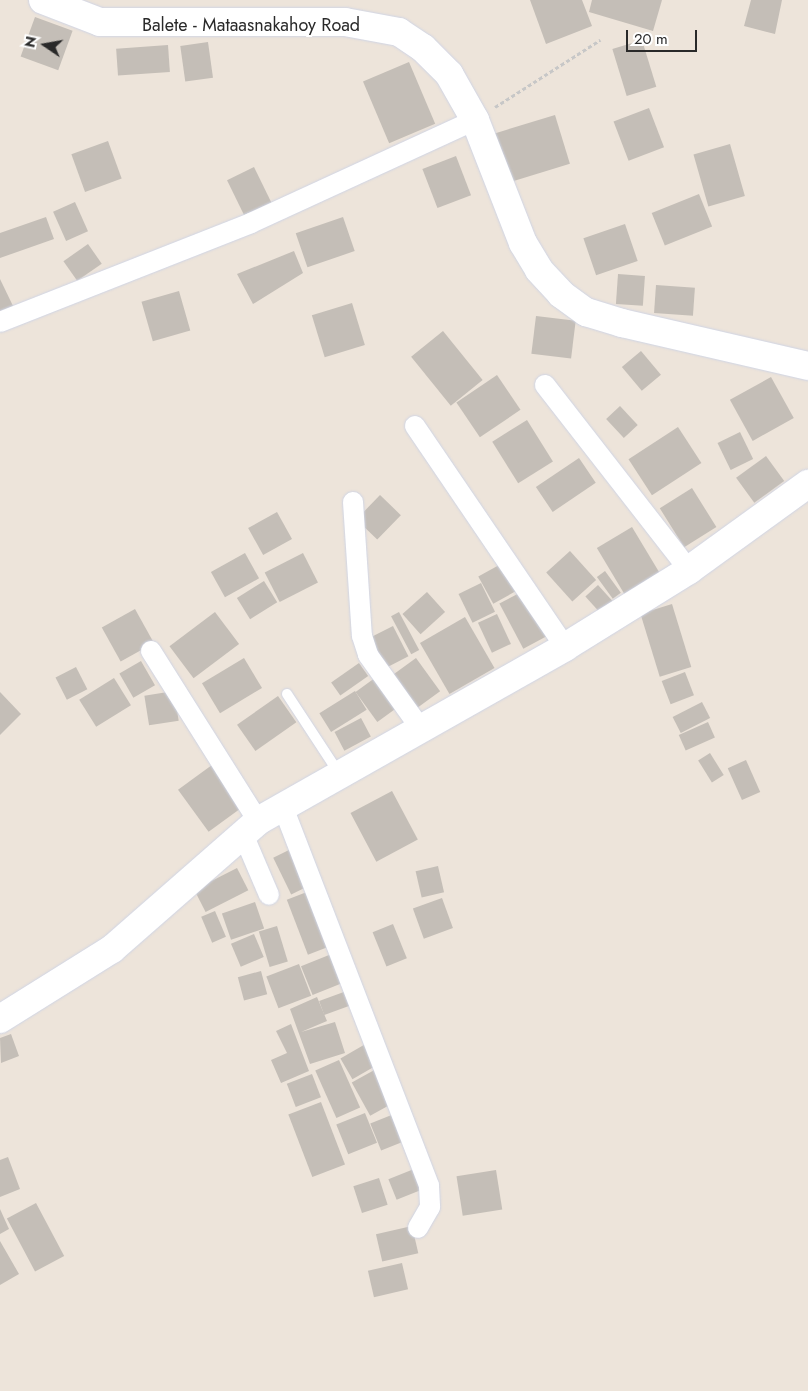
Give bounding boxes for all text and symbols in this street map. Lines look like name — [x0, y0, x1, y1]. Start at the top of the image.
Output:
street label: Balete - Mataasnakahoy Road — [142, 14, 360, 36]
north arrow — [20, 20, 70, 70]
scale bar — [628, 20, 699, 52]
text: 20 m — [634, 28, 668, 50]
text: N — [19, 34, 41, 49]

